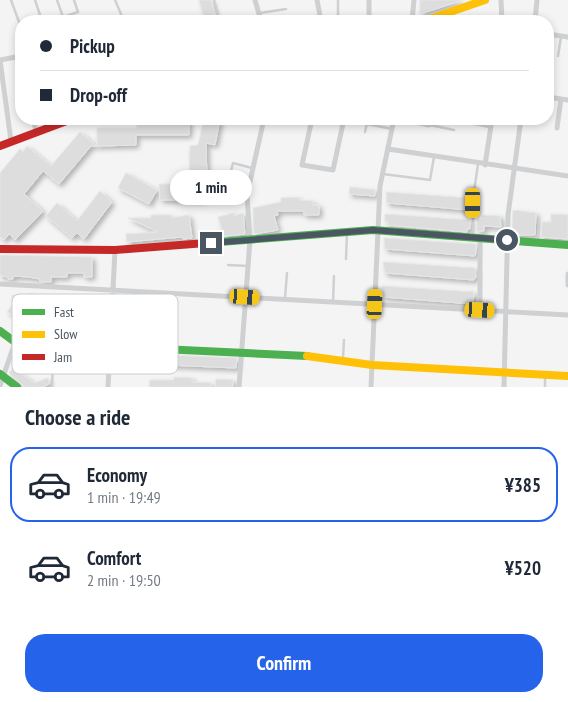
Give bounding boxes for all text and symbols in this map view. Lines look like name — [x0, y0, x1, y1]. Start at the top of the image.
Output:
text: Pickup — [70, 34, 115, 58]
text: Drop-off — [70, 83, 127, 107]
callout: 1 min — [170, 170, 252, 206]
text: 1 min — [195, 177, 227, 197]
car — [465, 188, 480, 218]
route start — [496, 229, 518, 251]
route end — [200, 232, 222, 254]
car — [229, 288, 260, 306]
car — [366, 289, 383, 319]
legend — [12, 294, 178, 374]
car — [464, 302, 495, 318]
text: Fast — [54, 303, 74, 321]
text: Slow — [54, 325, 78, 343]
text: Jam — [53, 348, 72, 366]
text: Choose a ride — [25, 403, 130, 431]
icon: car — [27, 462, 72, 507]
text: Economy — [87, 463, 147, 487]
text: ¥385 — [505, 473, 541, 497]
text: 1 min · 19:49 — [87, 487, 161, 507]
icon: car — [27, 545, 72, 590]
text: Comfort — [87, 546, 141, 570]
text: ¥520 — [505, 556, 541, 580]
text: 2 min · 19:50 — [87, 570, 161, 590]
button: Confirm — [25, 634, 543, 692]

